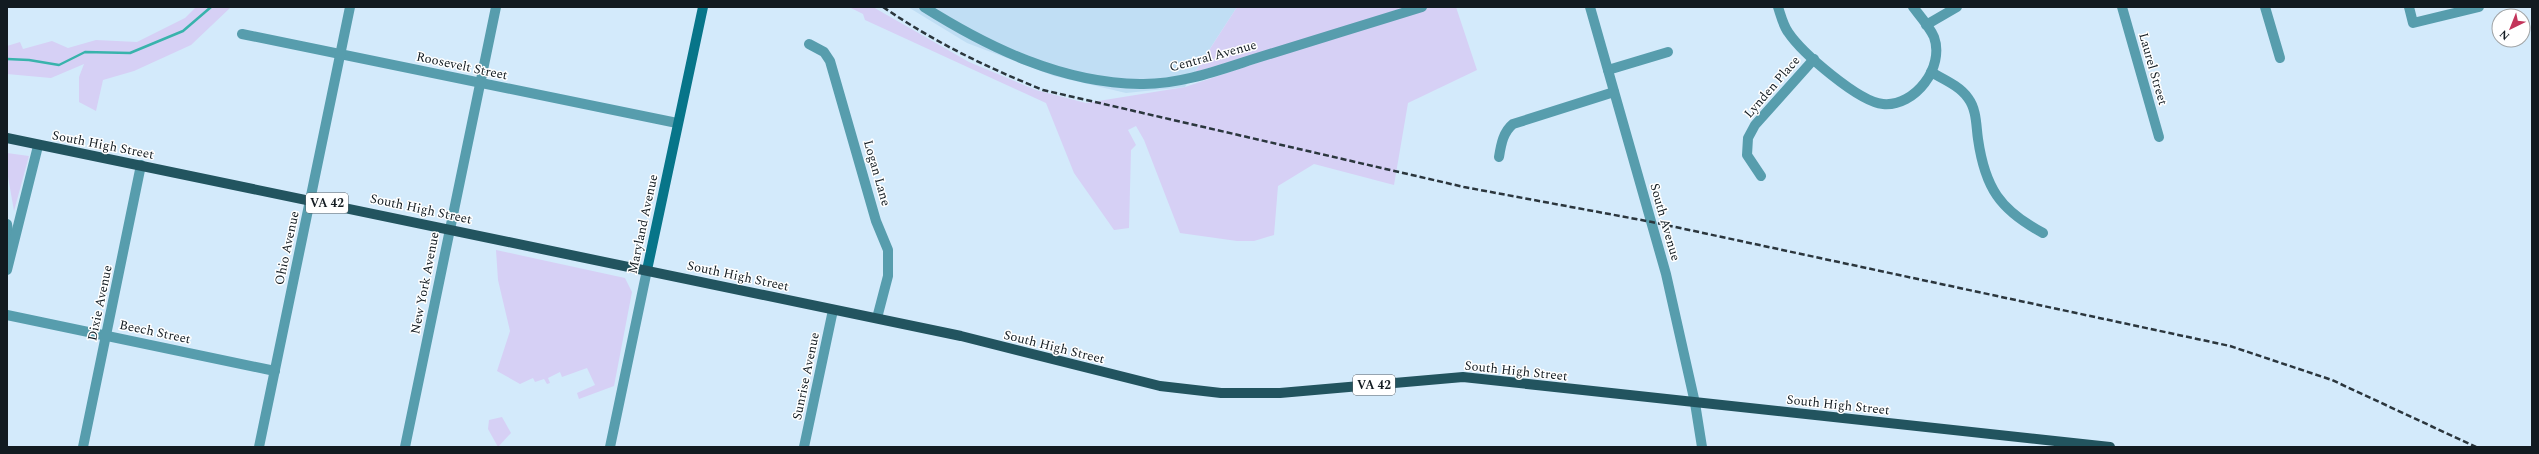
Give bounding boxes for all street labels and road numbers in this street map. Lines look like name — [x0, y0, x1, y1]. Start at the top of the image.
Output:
street label: Laurel Street — [2133, 30, 2173, 108]
street label: Central Avenue — [1167, 35, 1259, 77]
street label: Roosevelt Street — [414, 47, 510, 86]
street label: Lynden Place — [1739, 51, 1805, 123]
street label: South High Street — [50, 125, 156, 165]
street label: Logan Lane — [858, 138, 896, 208]
street label: Maryland Avenue — [623, 172, 663, 276]
street label: South Avenue — [1644, 181, 1686, 263]
street label: South High Street — [368, 188, 474, 230]
road number: VA 42 — [306, 193, 348, 213]
street label: Ohio Avenue — [269, 209, 305, 287]
street label: New York Avenue — [405, 230, 445, 336]
street label: South High Street — [685, 255, 791, 297]
street label: Dixie Avenue — [82, 263, 118, 343]
street label: Beech Street — [117, 315, 193, 349]
street label: South High Street — [1001, 325, 1107, 369]
street label: Sunrise Avenue — [787, 330, 825, 422]
street label: South High Street — [1464, 356, 1569, 386]
road number: VA 42 — [1353, 375, 1395, 395]
street label: South High Street — [1786, 390, 1891, 420]

